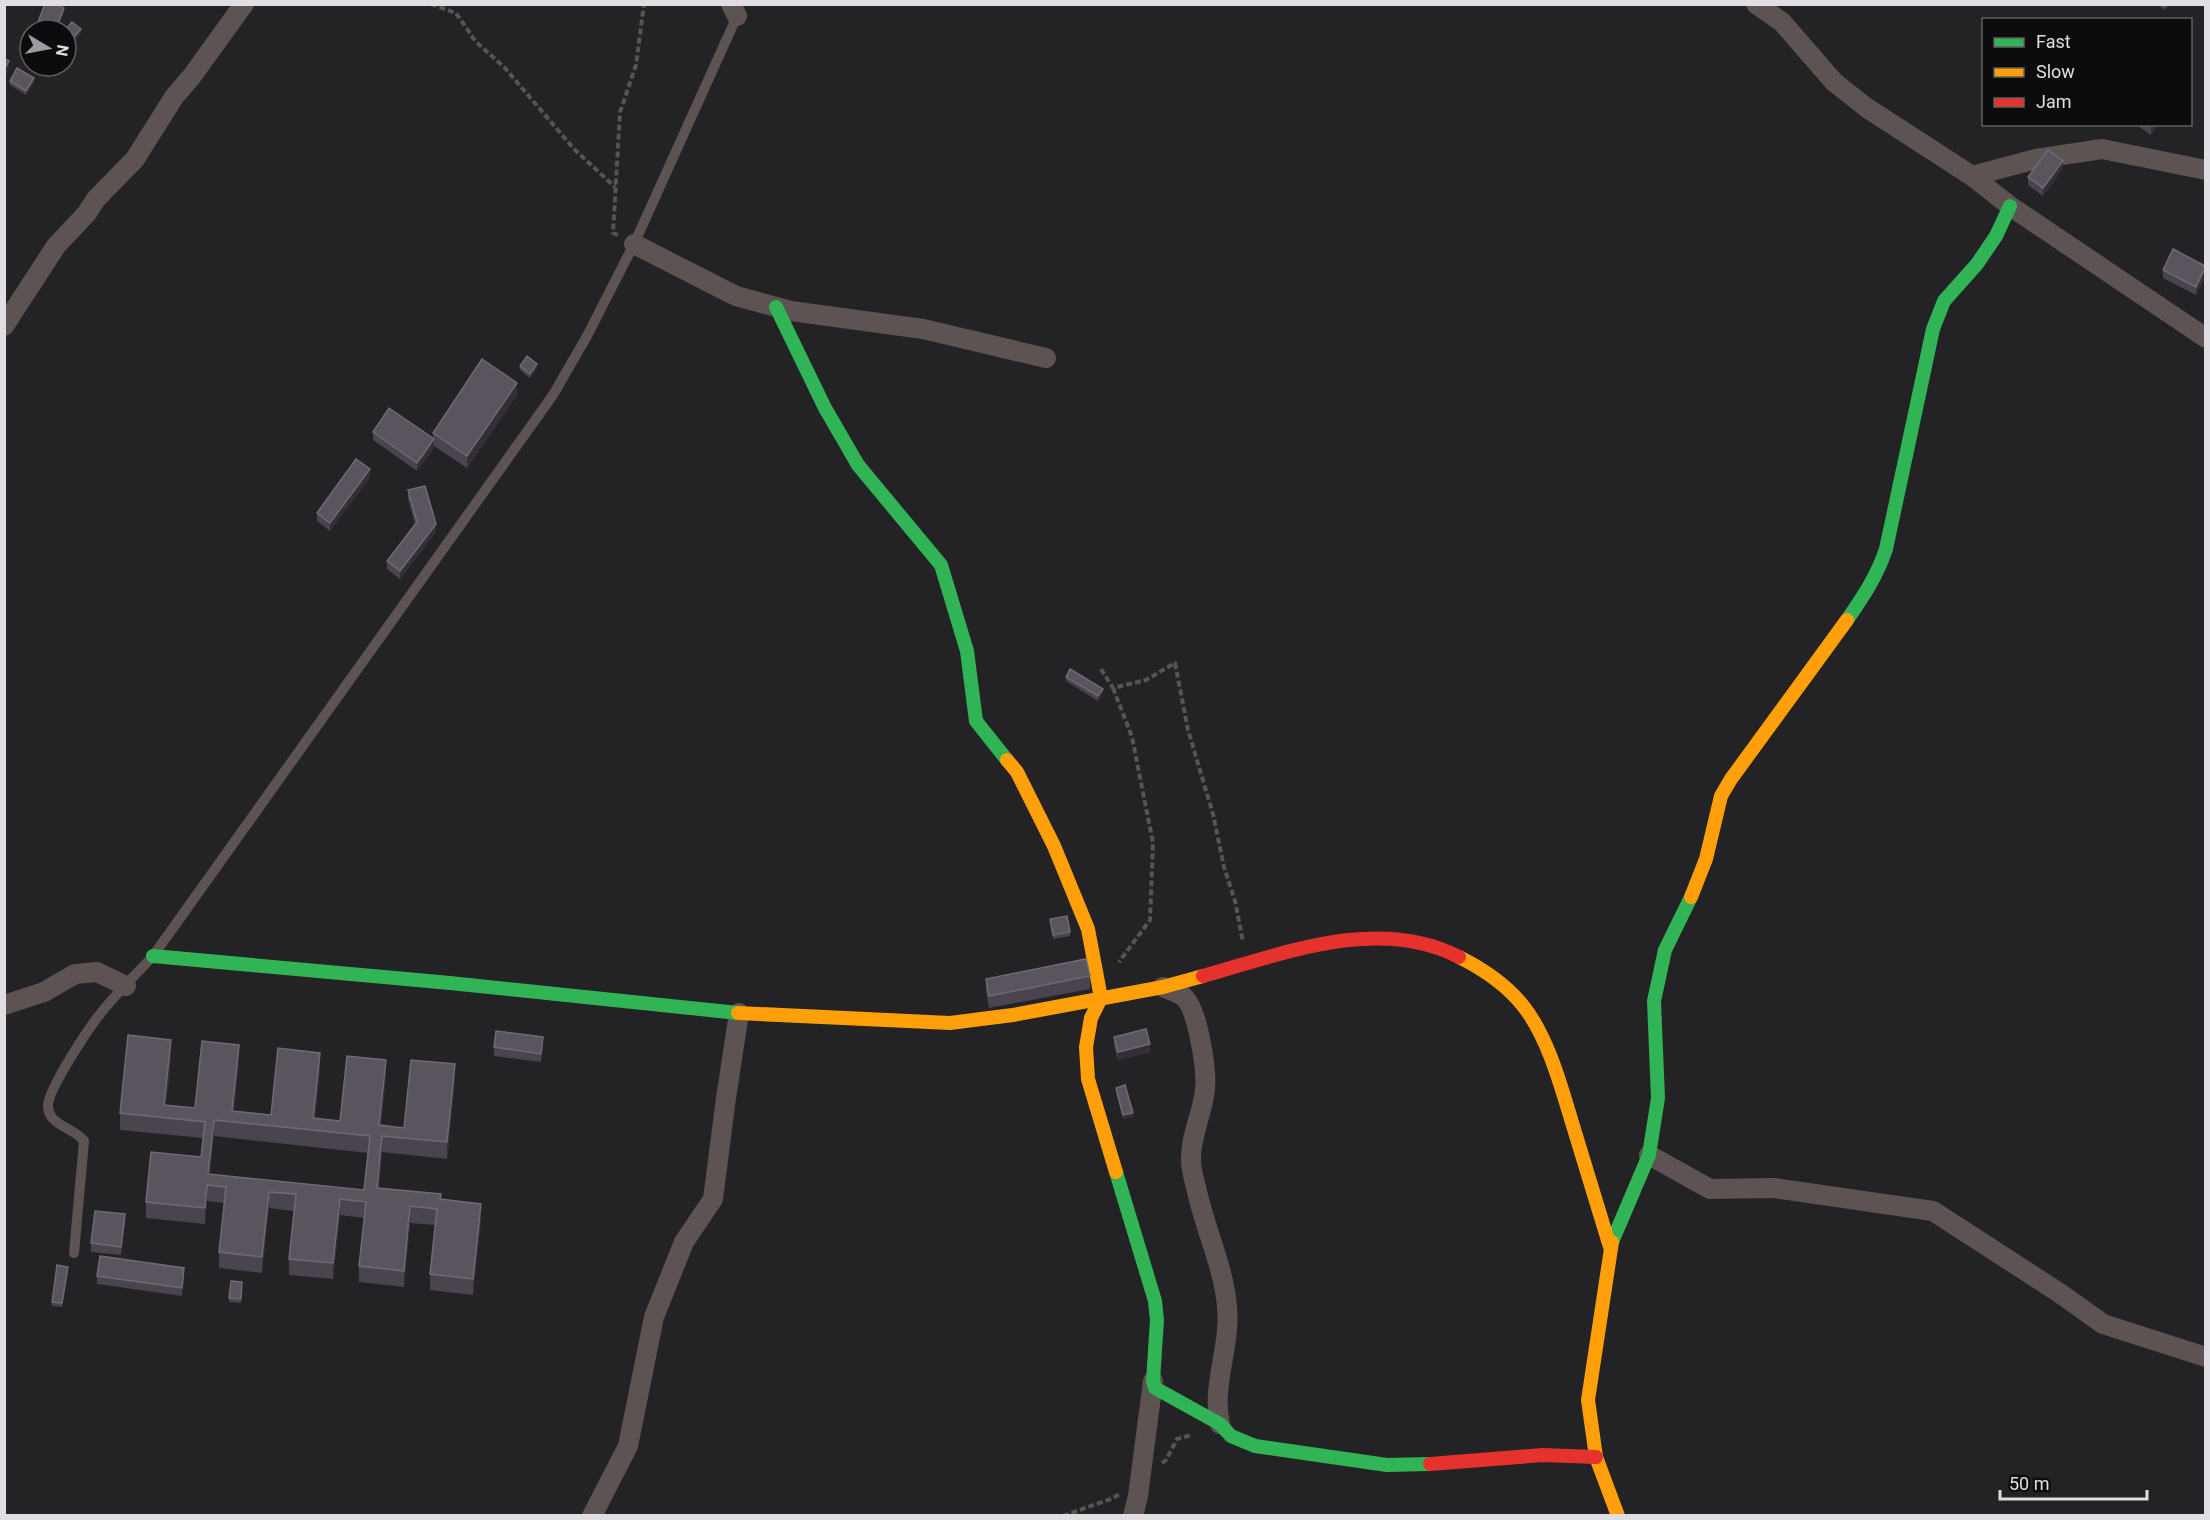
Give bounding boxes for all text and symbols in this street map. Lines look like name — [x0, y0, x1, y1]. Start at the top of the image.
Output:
north arrow — [18, 18, 78, 78]
legend — [1982, 18, 2192, 126]
text: Fast — [2036, 31, 2071, 52]
text: N — [52, 43, 73, 58]
text: Slow — [2036, 61, 2075, 82]
text: Jam — [2036, 91, 2072, 112]
scale bar — [2000, 1463, 2147, 1501]
text: 50 m — [2009, 1473, 2049, 1494]

